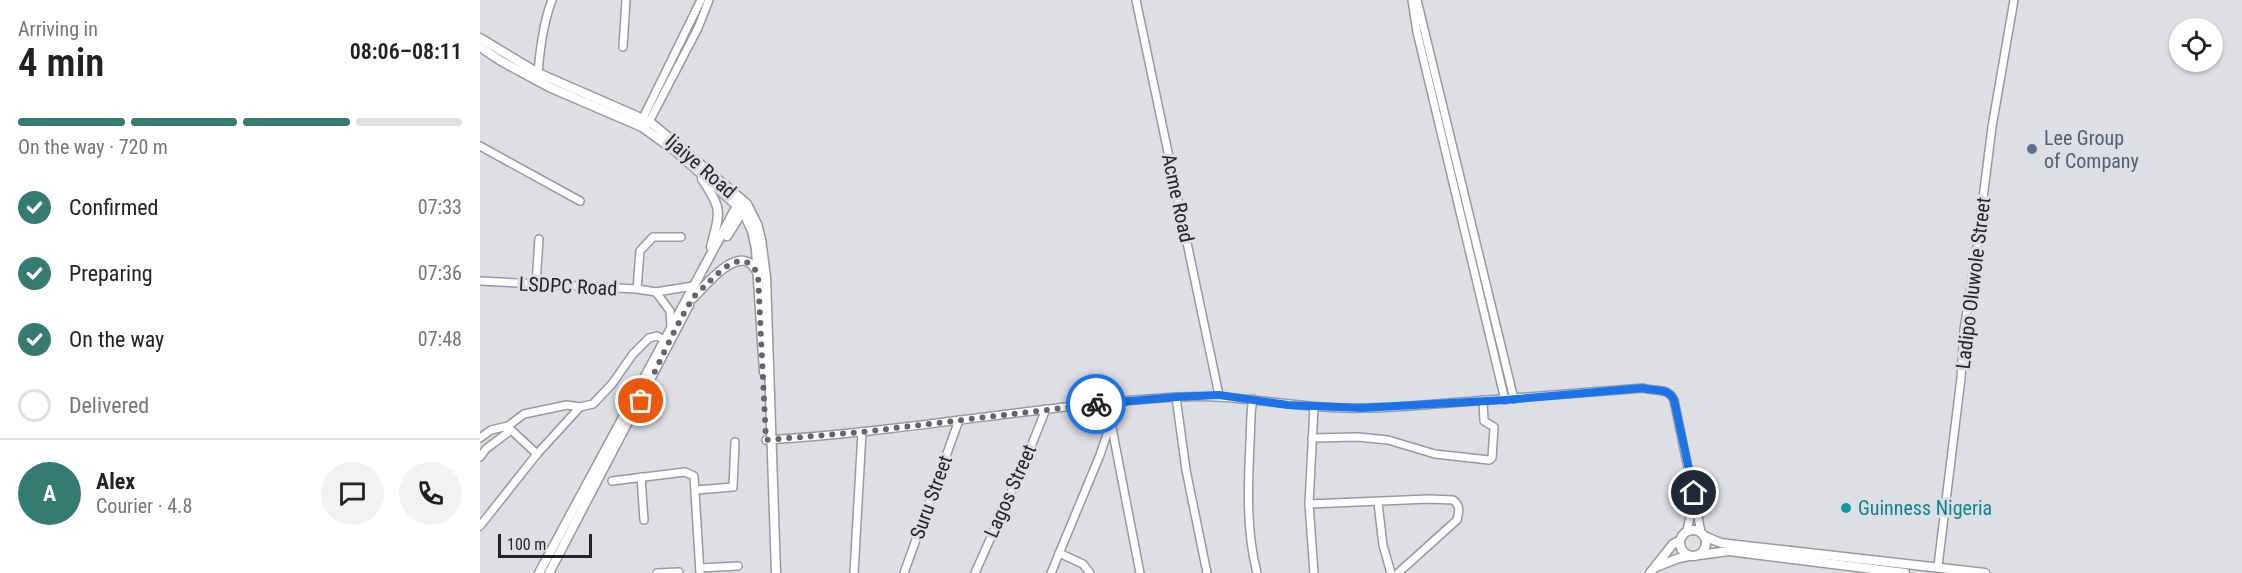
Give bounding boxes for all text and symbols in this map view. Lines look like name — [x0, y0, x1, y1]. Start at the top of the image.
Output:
text: Arriving in — [18, 17, 98, 41]
map controls — [2169, 18, 2223, 72]
button: locate — [2169, 18, 2223, 72]
text: 08:06–08:11 — [350, 39, 462, 64]
text: 4 min — [18, 40, 104, 86]
place label: Lee Group of Company — [2044, 126, 2139, 173]
street label: Ijaiye Road — [661, 129, 741, 203]
text: On the way · 720 m — [18, 135, 168, 159]
marker: Lee Group of Company — [2025, 142, 2039, 156]
street label: Acme Road — [1157, 152, 1199, 244]
icon: check — [18, 191, 51, 224]
text: Confirmed — [69, 195, 158, 220]
text: 07:33 — [418, 195, 462, 219]
street label: Ladipo Oluwole Street — [1951, 196, 1995, 370]
icon: check — [18, 257, 51, 290]
text: Preparing — [69, 261, 153, 286]
text: 07:36 — [418, 261, 462, 285]
street label: LSDPC Road — [518, 271, 618, 301]
icon: check — [18, 323, 51, 356]
text: On the way — [69, 327, 164, 352]
text: 07:48 — [418, 327, 462, 351]
courier — [1066, 374, 1126, 434]
pin — [615, 375, 666, 426]
icon: bag — [624, 384, 657, 417]
icon: bike — [1080, 388, 1113, 421]
text: Delivered — [69, 393, 149, 418]
street label: Lagos Street — [979, 441, 1041, 541]
street label: Suru Street — [905, 452, 957, 542]
button: chat — [321, 462, 384, 525]
button: phone — [399, 462, 462, 525]
pin — [1668, 467, 1719, 518]
text: Alex — [96, 469, 135, 494]
icon: home — [1677, 476, 1710, 509]
text: A — [43, 481, 56, 506]
text: Courier · 4.8 — [96, 494, 192, 518]
place label: Guinness Nigeria — [1858, 496, 1992, 520]
marker: Guinness Nigeria — [1839, 501, 1853, 515]
scale bar — [498, 531, 592, 558]
text: 100 m — [507, 535, 546, 554]

